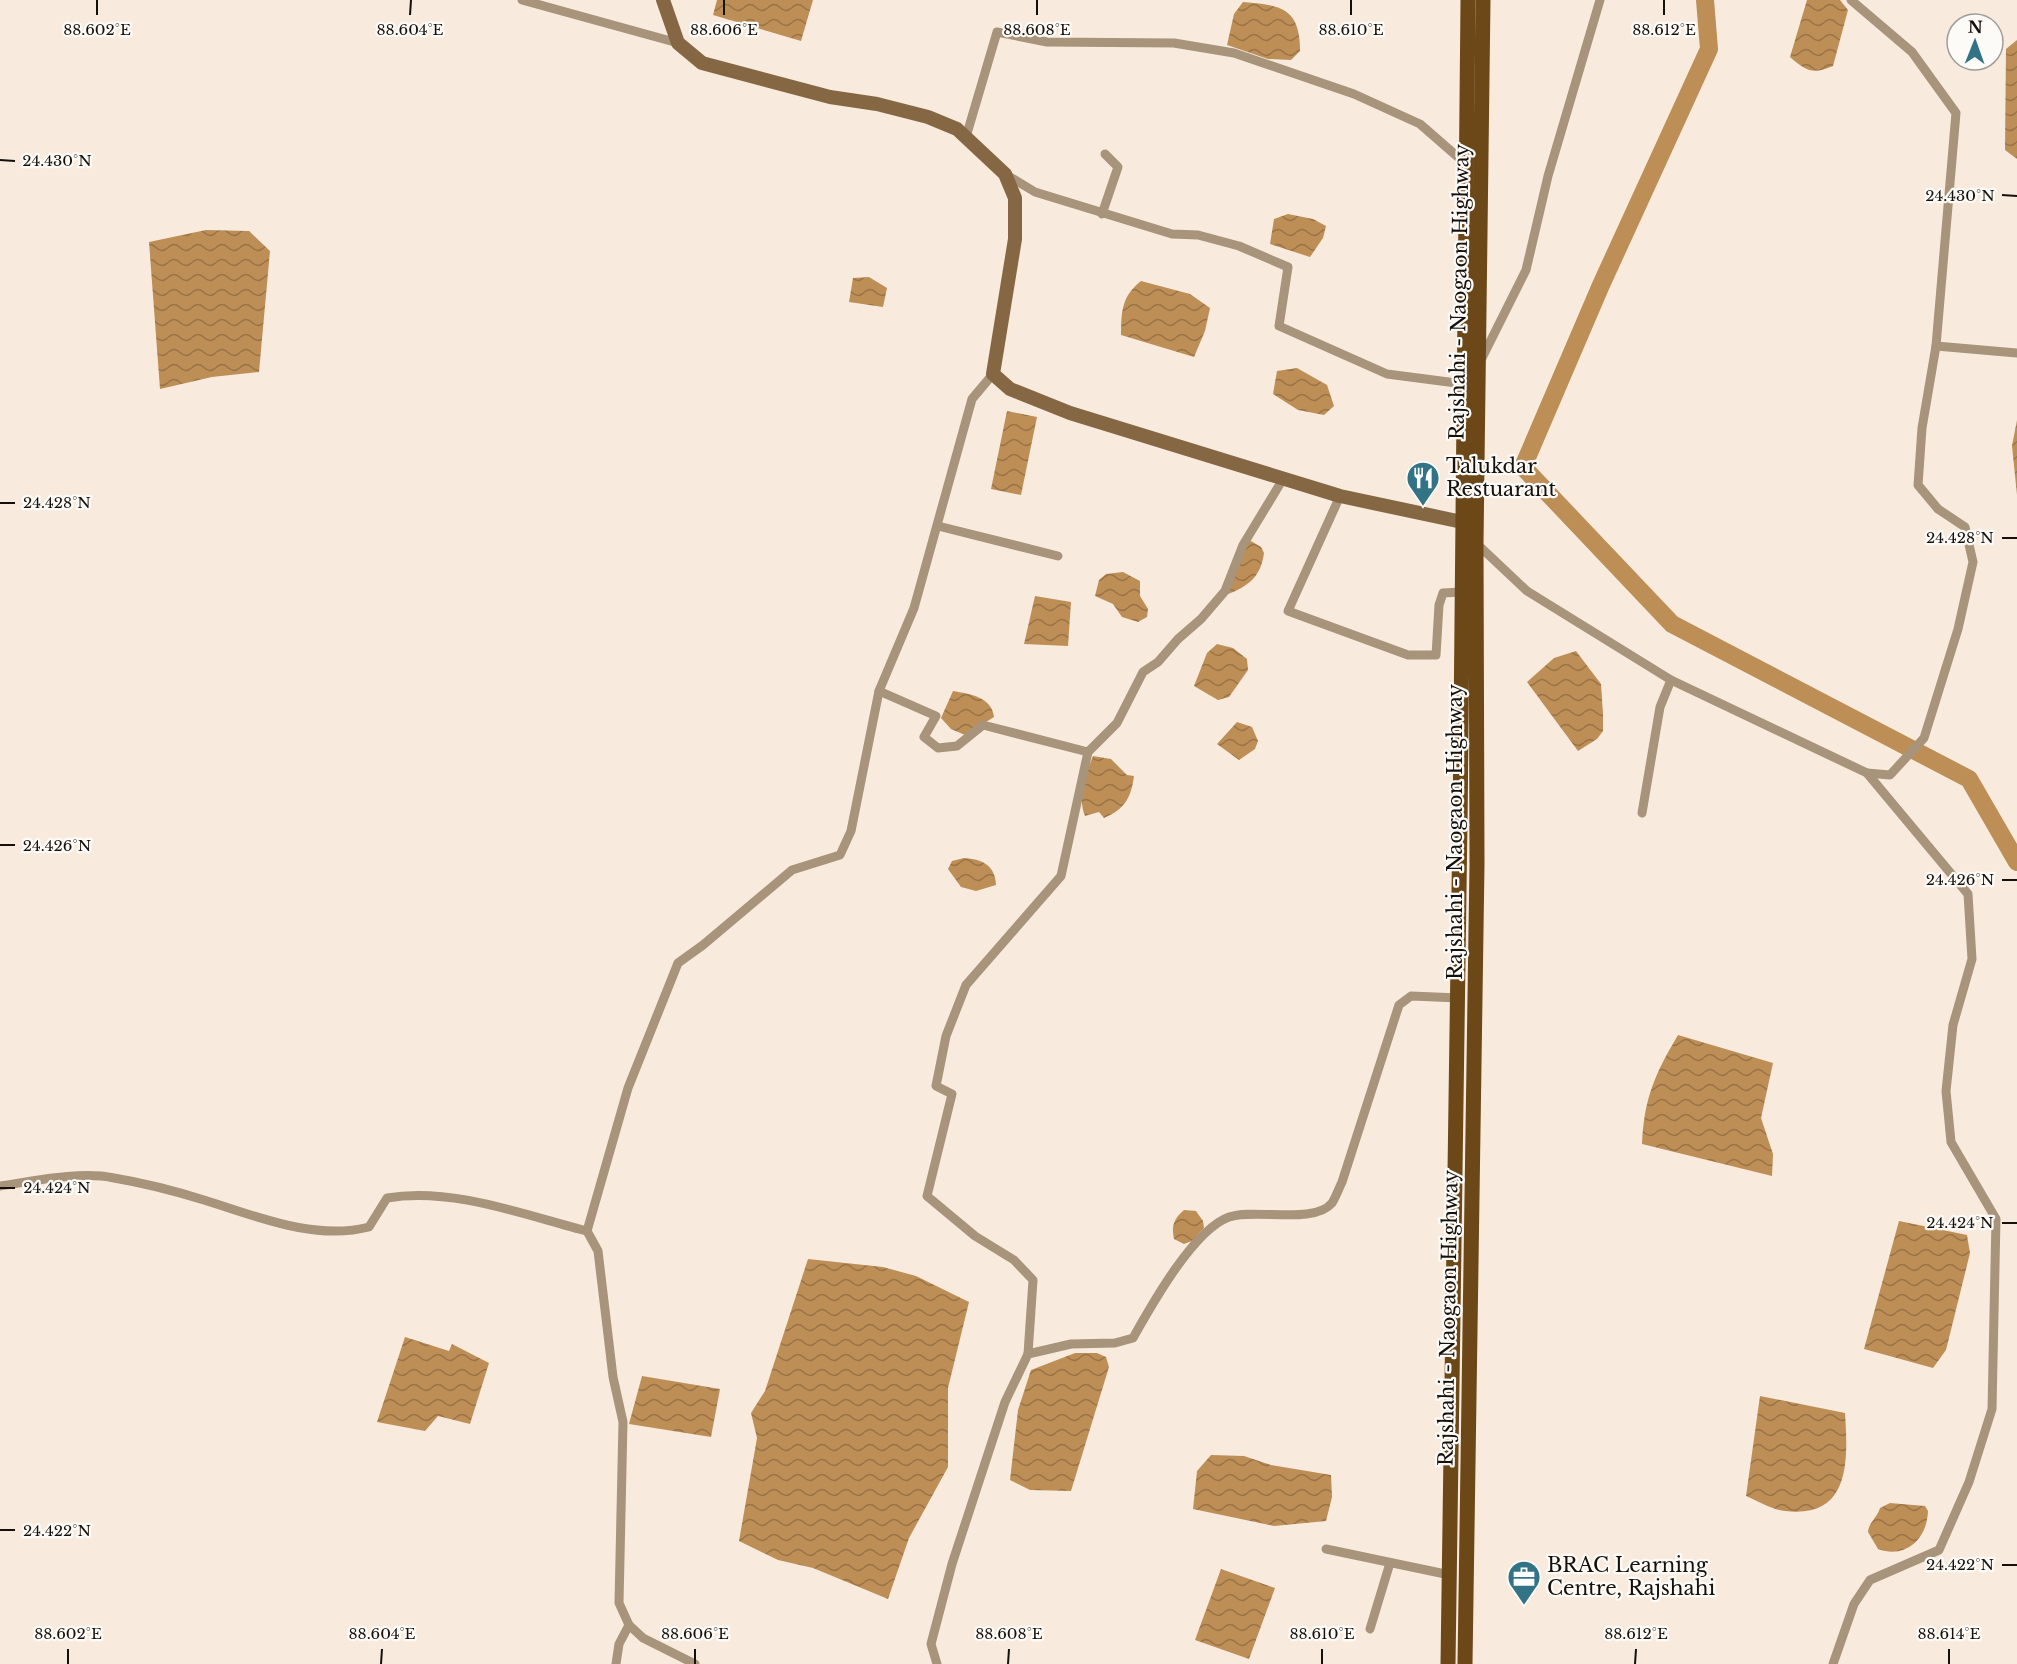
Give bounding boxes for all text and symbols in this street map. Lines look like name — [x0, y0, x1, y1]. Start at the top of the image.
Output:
north arrow — [1945, 12, 2005, 72]
text: N — [1968, 17, 1983, 37]
text: 88.602°E — [63, 20, 131, 39]
text: 88.604°E — [377, 20, 444, 39]
text: 88.606°E — [690, 20, 758, 39]
text: 88.608°E — [1003, 20, 1071, 39]
text: 88.610°E — [1318, 20, 1384, 39]
text: 88.612°E — [1632, 20, 1696, 39]
street label: Rajshahi - Naogaon Highway — [1444, 143, 1474, 440]
text: 24.430°N — [22, 151, 92, 170]
text: 24.430°N — [1925, 186, 1995, 205]
place label: Talukdar Restuarant — [1446, 454, 1557, 501]
restaurant icon: Talukdar Restuarant — [1405, 460, 1441, 507]
text: 24.428°N — [23, 493, 91, 512]
text: 24.428°N — [1926, 528, 1994, 547]
street label: Rajshahi - Naogaon Highway — [1443, 684, 1467, 980]
text: 24.426°N — [23, 836, 91, 855]
text: 24.426°N — [1926, 870, 1994, 889]
street label: Rajshahi - Naogaon Highway — [1433, 1169, 1463, 1466]
text: 24.424°N — [23, 1178, 91, 1197]
text: 24.424°N — [1926, 1213, 1994, 1232]
text: 24.422°N — [23, 1521, 91, 1540]
place label: BRAC Learning Centre, Rajshahi — [1547, 1553, 1715, 1600]
text: 24.422°N — [1926, 1555, 1994, 1574]
office icon: BRAC Learning Centre, Rajshahi — [1506, 1559, 1542, 1606]
text: 88.602°E — [34, 1624, 102, 1643]
text: 88.604°E — [349, 1624, 416, 1643]
text: 88.606°E — [661, 1624, 729, 1643]
text: 88.608°E — [975, 1624, 1043, 1643]
text: 88.610°E — [1289, 1624, 1355, 1643]
text: 88.612°E — [1604, 1624, 1668, 1643]
text: 88.614°E — [1918, 1624, 1981, 1643]

